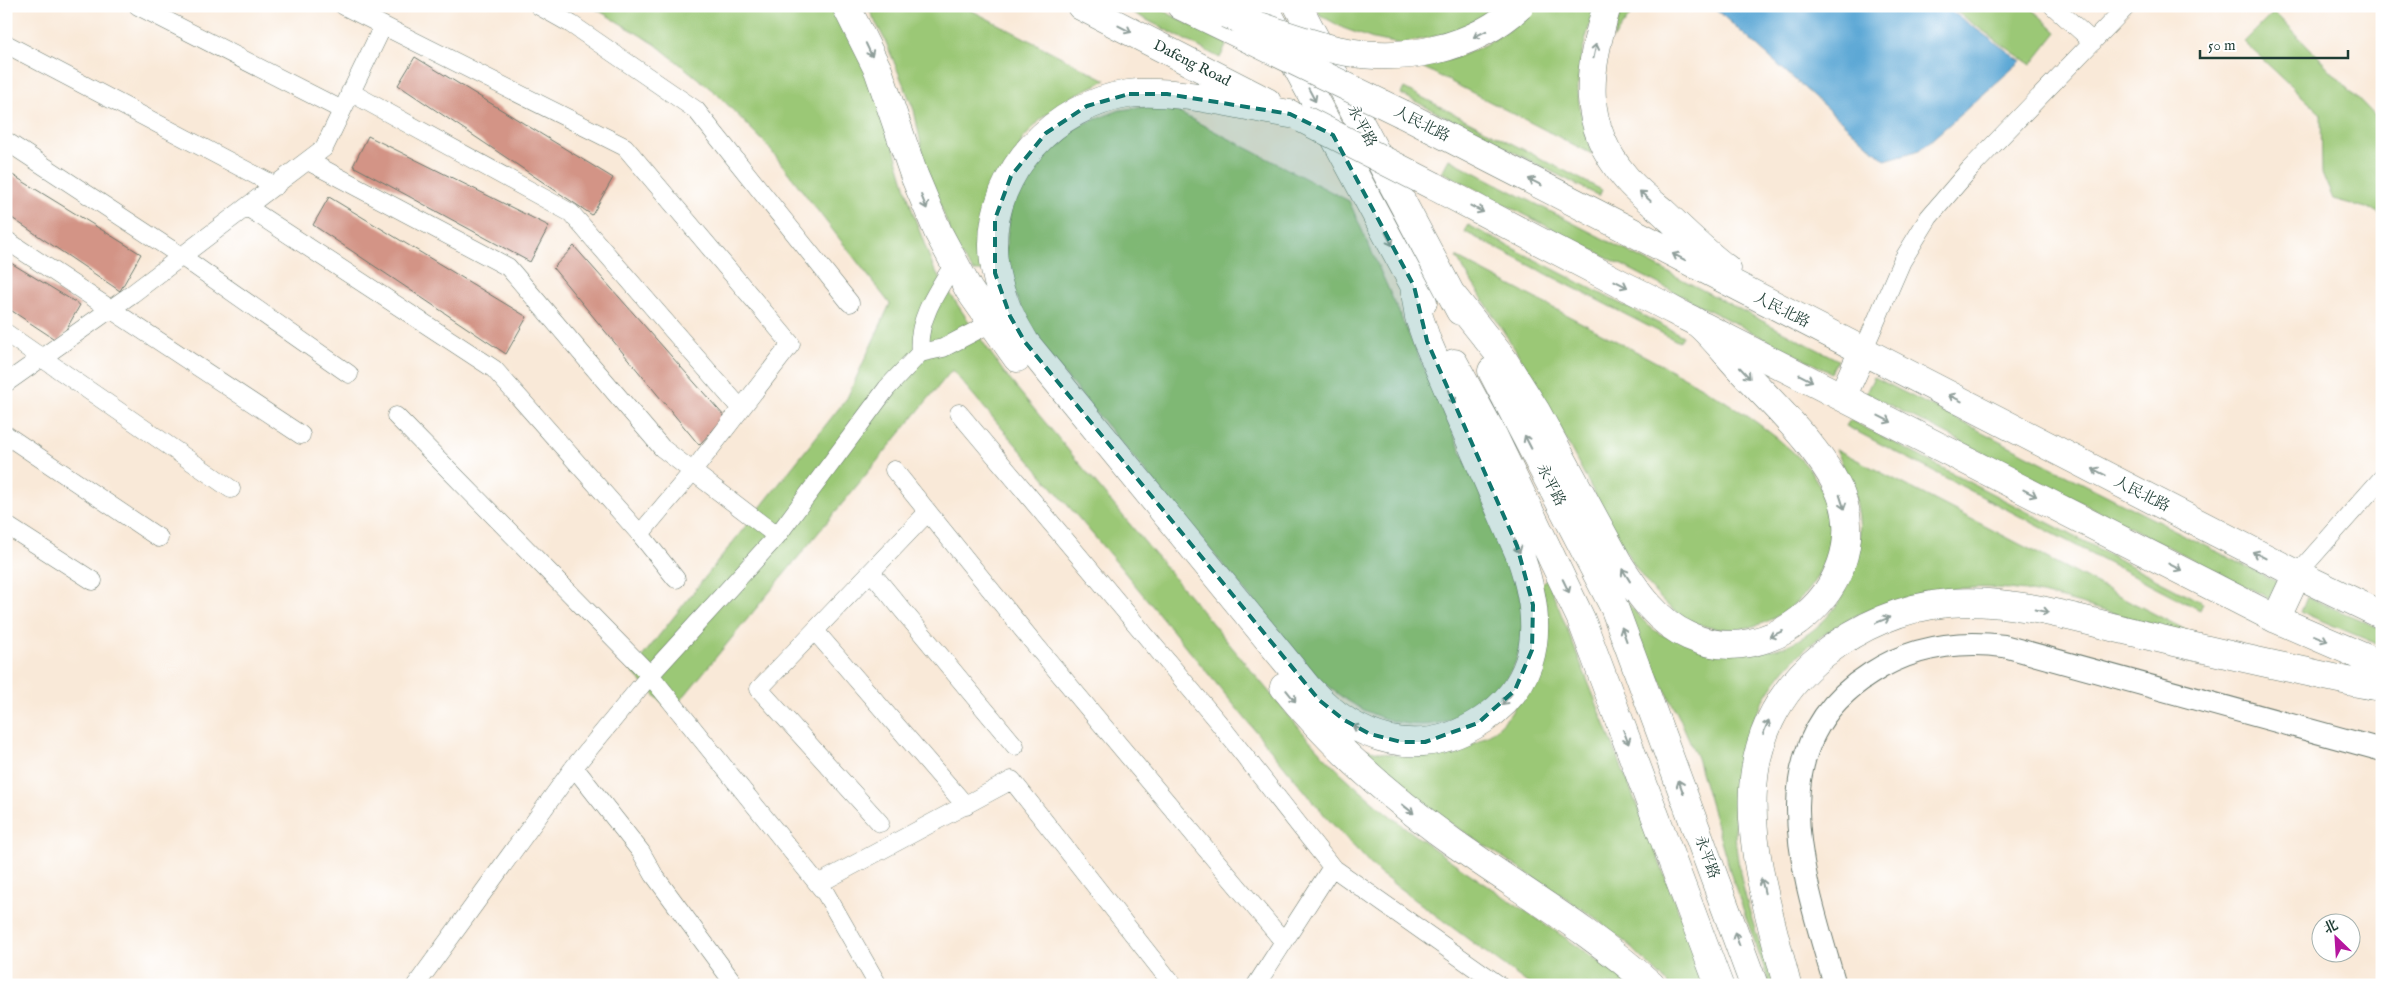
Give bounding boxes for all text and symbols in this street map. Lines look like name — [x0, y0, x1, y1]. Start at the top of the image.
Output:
one-way arrow — [1117, 24, 1132, 34]
scale bar — [2200, 28, 2348, 60]
one-way arrow — [1472, 29, 1487, 39]
street label: Dafeng Road — [1150, 35, 1235, 91]
text: 50 m — [2208, 36, 2236, 55]
one-way arrow — [864, 42, 874, 57]
one-way arrow — [1590, 44, 1600, 60]
one-way arrow — [1307, 88, 1317, 103]
street label: 永平路 — [1343, 102, 1381, 150]
street label: 人民北路 — [1391, 102, 1453, 146]
one-way arrow — [1528, 177, 1543, 186]
one-way arrow — [1639, 190, 1652, 202]
one-way arrow — [920, 194, 930, 209]
one-way arrow — [1469, 205, 1484, 214]
one-way arrow — [1384, 231, 1394, 245]
one-way arrow — [1672, 252, 1687, 262]
one-way arrow — [1613, 280, 1628, 289]
street label: 人民北路 — [1751, 288, 1813, 332]
one-way arrow — [1739, 367, 1751, 380]
one-way arrow — [1798, 373, 1813, 383]
one-way arrow — [1447, 389, 1457, 404]
one-way arrow — [1948, 393, 1963, 402]
one-way arrow — [1878, 414, 1893, 424]
one-way arrow — [1523, 435, 1532, 450]
street label: 永平路 — [1532, 461, 1570, 509]
one-way arrow — [2092, 467, 2107, 477]
street label: 人民北路 — [2111, 472, 2173, 516]
one-way arrow — [2022, 489, 2037, 498]
one-way arrow — [1838, 493, 1848, 509]
one-way arrow — [1513, 538, 1522, 553]
one-way arrow — [2252, 550, 2267, 560]
one-way arrow — [2167, 562, 2182, 572]
one-way arrow — [1620, 568, 1630, 582]
one-way arrow — [1561, 578, 1571, 593]
one-way arrow — [2034, 607, 2050, 617]
one-way arrow — [1875, 614, 1890, 624]
one-way arrow — [1619, 627, 1628, 642]
one-way arrow — [1769, 629, 1784, 639]
one-way arrow — [2313, 634, 2328, 644]
one-way arrow — [1286, 689, 1297, 702]
one-way arrow — [1501, 693, 1513, 706]
one-way arrow — [1761, 720, 1771, 735]
one-way arrow — [1352, 724, 1367, 733]
one-way arrow — [1622, 729, 1631, 744]
one-way arrow — [1675, 779, 1684, 794]
one-way arrow — [1401, 804, 1415, 814]
street label: 永平路 — [1690, 833, 1724, 881]
one-way arrow — [1758, 879, 1767, 895]
north arrow — [2310, 914, 2360, 964]
text: 北 — [2321, 916, 2341, 938]
one-way arrow — [1732, 932, 1741, 947]

